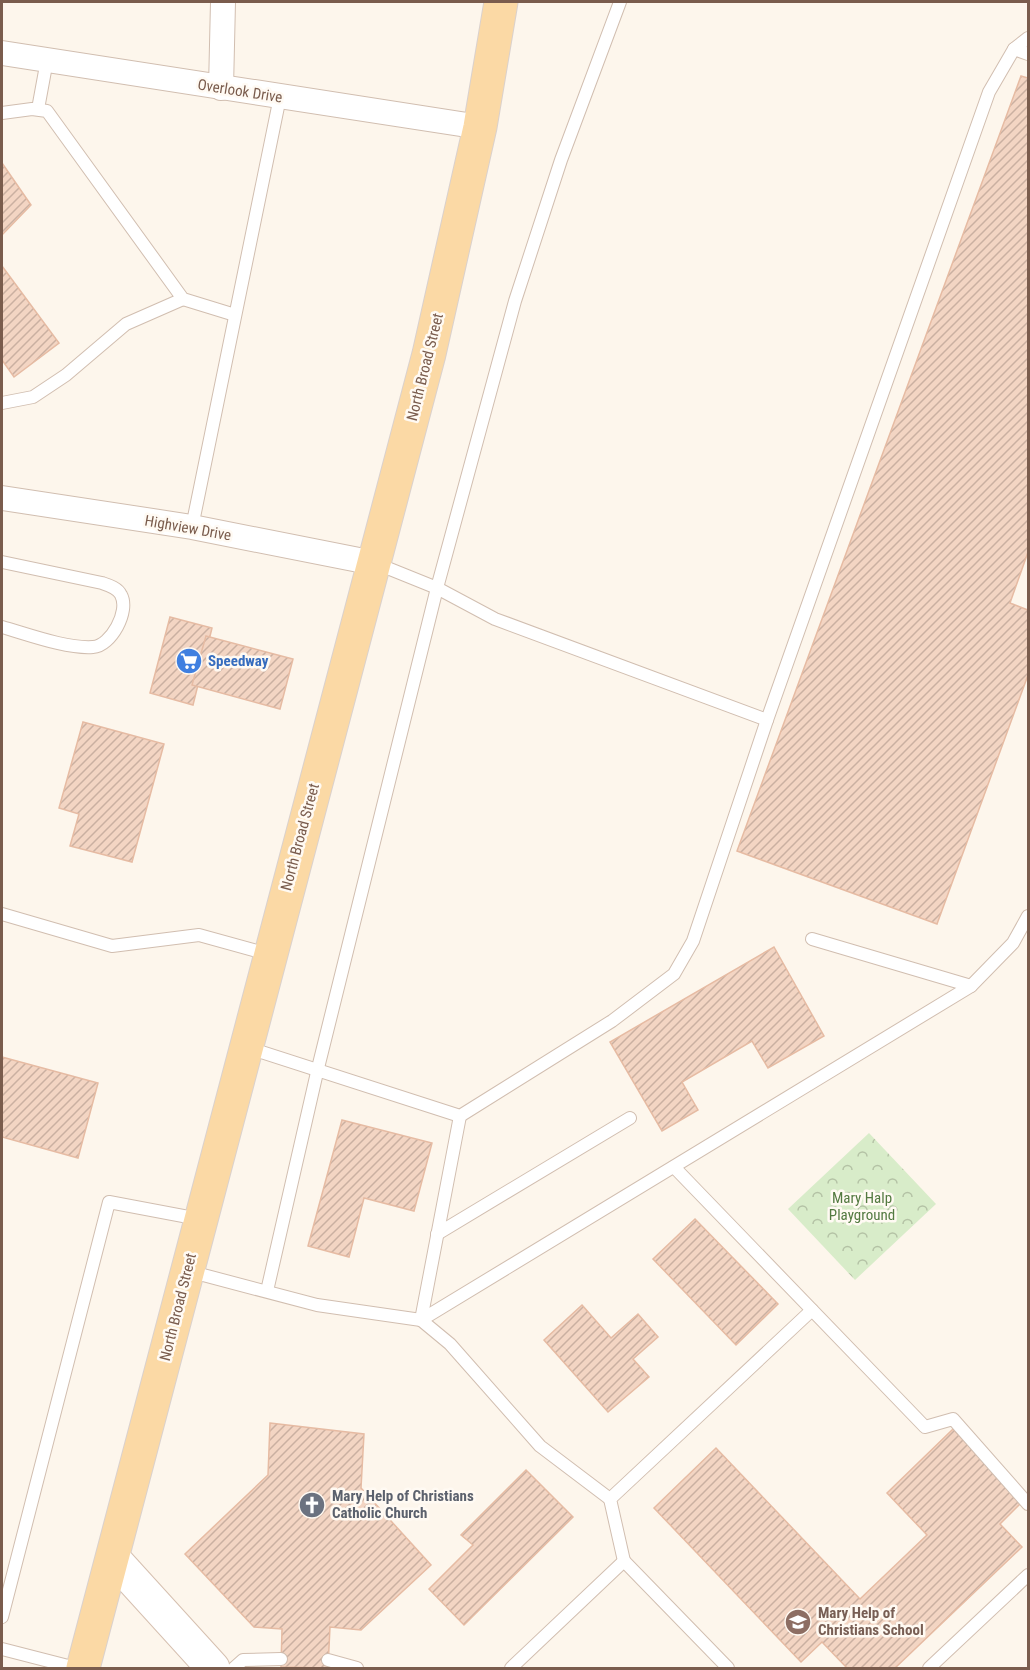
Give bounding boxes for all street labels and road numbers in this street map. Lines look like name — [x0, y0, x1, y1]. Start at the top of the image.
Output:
street label: Overlook Drive — [196, 75, 284, 107]
street label: North Broad Street — [403, 311, 447, 423]
street label: Highview Drive — [143, 512, 233, 544]
street label: North Broad Street — [277, 781, 323, 893]
street label: North Broad Street — [156, 1251, 200, 1363]

